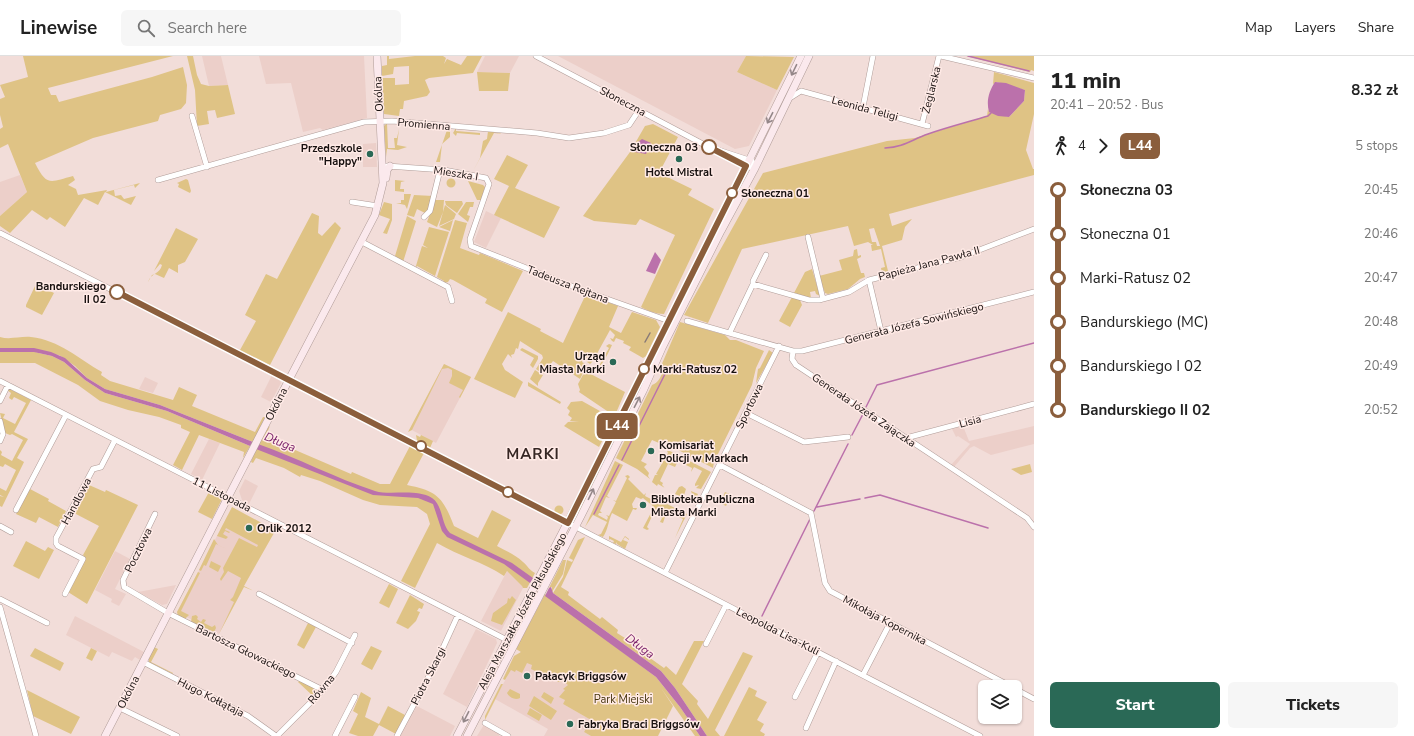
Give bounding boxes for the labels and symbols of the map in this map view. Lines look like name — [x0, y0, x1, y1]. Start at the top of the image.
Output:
one-way arrow — [790, 64, 797, 76]
street label: Żeglarska — [918, 65, 945, 115]
street label: Okólna — [370, 76, 387, 112]
street label: Słoneczna — [597, 83, 649, 120]
street label: Leonida Teligi — [830, 92, 900, 125]
one-way arrow — [766, 112, 773, 124]
street label: Promienna — [397, 115, 451, 134]
marker: Słoneczna 03 — [701, 139, 717, 155]
place label: Słoneczna 03 — [630, 140, 698, 155]
place label: Przedszkole "Happy" — [301, 141, 362, 169]
marker: Przedszkole "Happy" — [365, 149, 375, 159]
marker: Hotel Mistral — [674, 154, 684, 164]
street label: Mieszka I — [432, 163, 479, 184]
place label: Hotel Mistral — [645, 165, 713, 180]
place label: Słoneczna 01 — [741, 186, 809, 201]
marker: Słoneczna 01 — [726, 187, 738, 199]
street label: Papieża Jana Pawła II — [877, 243, 982, 284]
street label: Tadeusza Rejtana — [525, 262, 611, 307]
place label: Bandurskiego II 02 — [36, 279, 106, 307]
marker: Bandurskiego II 02 — [109, 284, 125, 300]
street label: Generała Józefa Sowińskiego — [843, 299, 985, 348]
place label: Urząd Miasta Marki — [540, 349, 605, 377]
marker: Urząd Miasta Marki — [608, 357, 618, 367]
place label: Marki-Ratusz 02 — [653, 362, 738, 377]
marker: Marki-Ratusz 02 — [638, 363, 650, 375]
street label: Generała Józefa Zajączka — [809, 370, 919, 451]
street label: Sportowa — [732, 381, 767, 431]
street label: Okólna — [262, 385, 291, 423]
one-way arrow — [634, 397, 642, 409]
street label: Lisia — [957, 411, 983, 432]
line badge: L44 — [594, 413, 640, 439]
water label: Długa — [262, 428, 298, 456]
place label: Komisariat Policji w Markach — [659, 438, 748, 466]
unlabelled marker — [415, 440, 427, 452]
district label: MARKI — [506, 444, 560, 464]
marker: Komisariat Policji w Markach — [646, 446, 656, 456]
street label: 11 Listopada — [190, 473, 254, 516]
street label: Handlowa — [58, 475, 95, 527]
unlabelled marker — [502, 486, 514, 498]
one-way arrow — [588, 489, 596, 501]
place label: Biblioteka Publiczna Miasta Marki — [651, 492, 755, 520]
marker: Biblioteka Publiczna Miasta Marki — [638, 500, 648, 510]
place label: Orlik 2012 — [257, 521, 312, 536]
marker: Orlik 2012 — [244, 523, 254, 533]
street label: Pocztowa — [121, 525, 156, 575]
street label: Aleja Marszałka Józefa Piłsudskiego — [475, 530, 570, 692]
street label: Mikołaja Kopernika — [840, 592, 929, 649]
street label: Leopolda Lisa-Kuli — [733, 604, 822, 659]
street label: Bartosza Głowackiego — [193, 621, 299, 682]
water label: Długa — [622, 630, 658, 662]
street label: Piotra Skargi — [407, 645, 449, 708]
place label: Pałacyk Briggsów — [535, 669, 627, 684]
street label: Równa — [305, 671, 338, 707]
marker: Pałacyk Briggsów — [522, 671, 532, 681]
street label: Okólna — [114, 673, 143, 711]
street label: Hugo Kołłątaja — [175, 674, 247, 721]
park label: Park Miejski — [594, 692, 652, 707]
one-way arrow — [462, 711, 470, 723]
place label: Fabryka Braci Briggsów — [578, 717, 700, 732]
marker: Fabryka Braci Briggsów — [565, 719, 575, 729]

